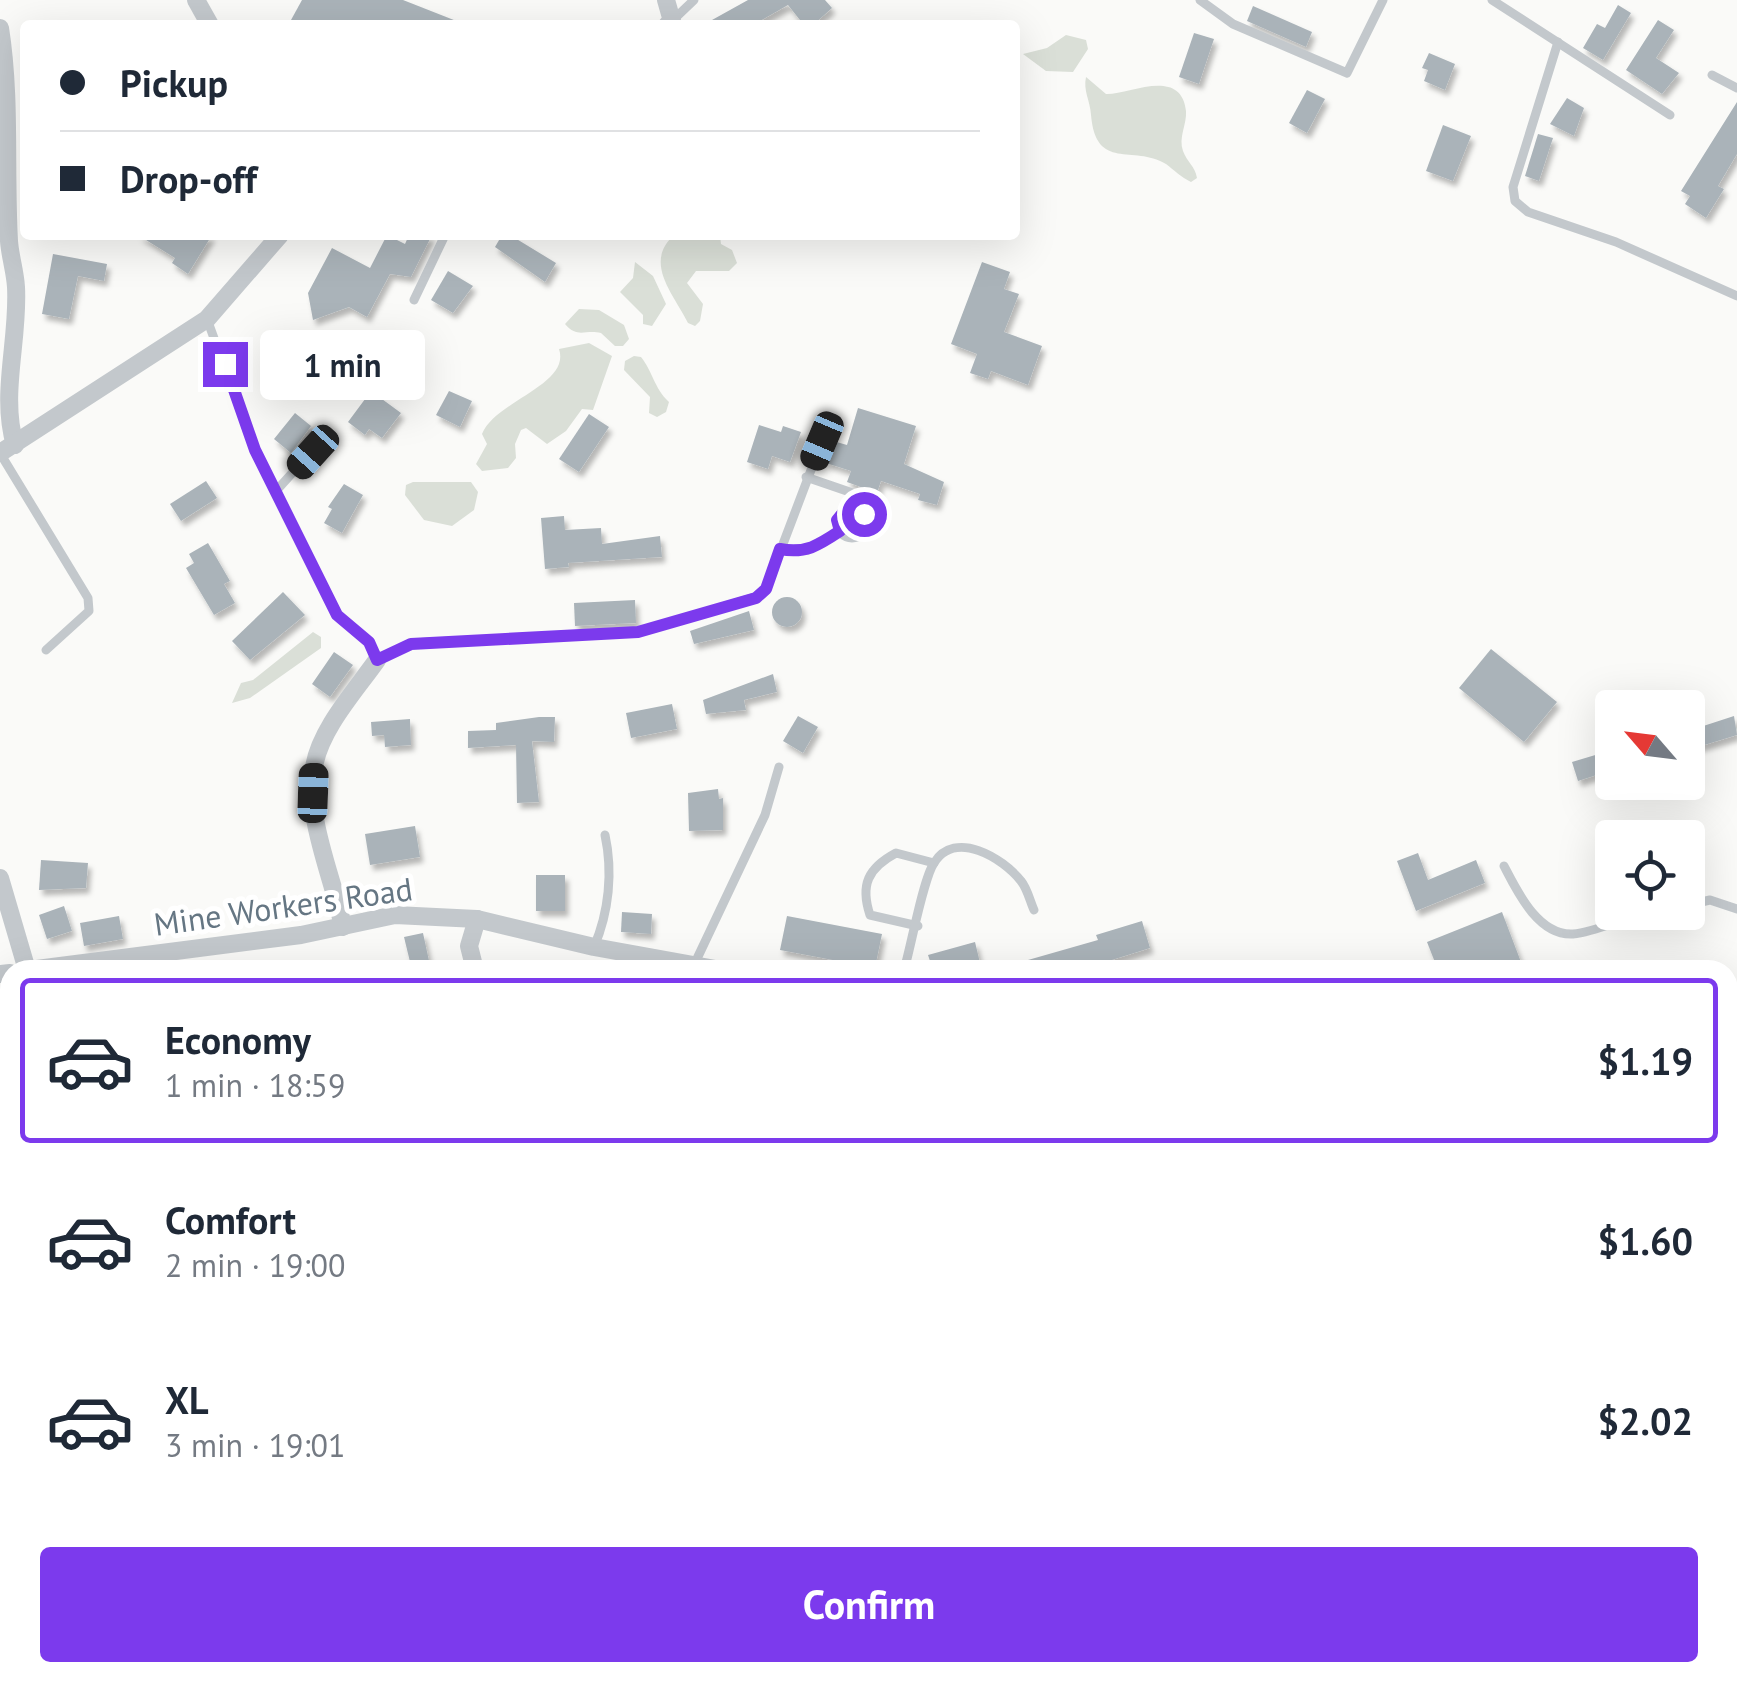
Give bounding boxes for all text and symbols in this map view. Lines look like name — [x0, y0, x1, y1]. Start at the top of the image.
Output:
text: Pickup — [120, 58, 228, 107]
text: Drop-off — [120, 154, 257, 203]
callout: 1 min — [260, 329, 425, 399]
route end — [203, 342, 248, 387]
text: 1 min — [303, 344, 382, 386]
car — [796, 408, 848, 474]
car — [282, 420, 344, 484]
route start — [842, 492, 887, 537]
north arrow — [1595, 690, 1705, 800]
map controls — [1595, 690, 1705, 930]
car — [297, 762, 329, 824]
button: locate — [1595, 820, 1705, 930]
street label: Mine Workers Road — [151, 867, 415, 945]
text: Economy — [165, 1015, 311, 1064]
icon: car — [45, 1016, 135, 1106]
text: $1.19 — [1597, 1036, 1693, 1085]
text: 1 min · 18:59 — [165, 1064, 345, 1106]
text: Comfort — [165, 1195, 296, 1244]
icon: car — [45, 1196, 135, 1286]
text: $1.60 — [1597, 1216, 1693, 1265]
text: 2 min · 19:00 — [165, 1244, 345, 1286]
text: XL — [165, 1375, 209, 1424]
icon: car — [45, 1376, 135, 1466]
text: $2.02 — [1597, 1396, 1693, 1445]
text: 3 min · 19:01 — [165, 1424, 345, 1466]
button: Confirm — [40, 1547, 1698, 1662]

